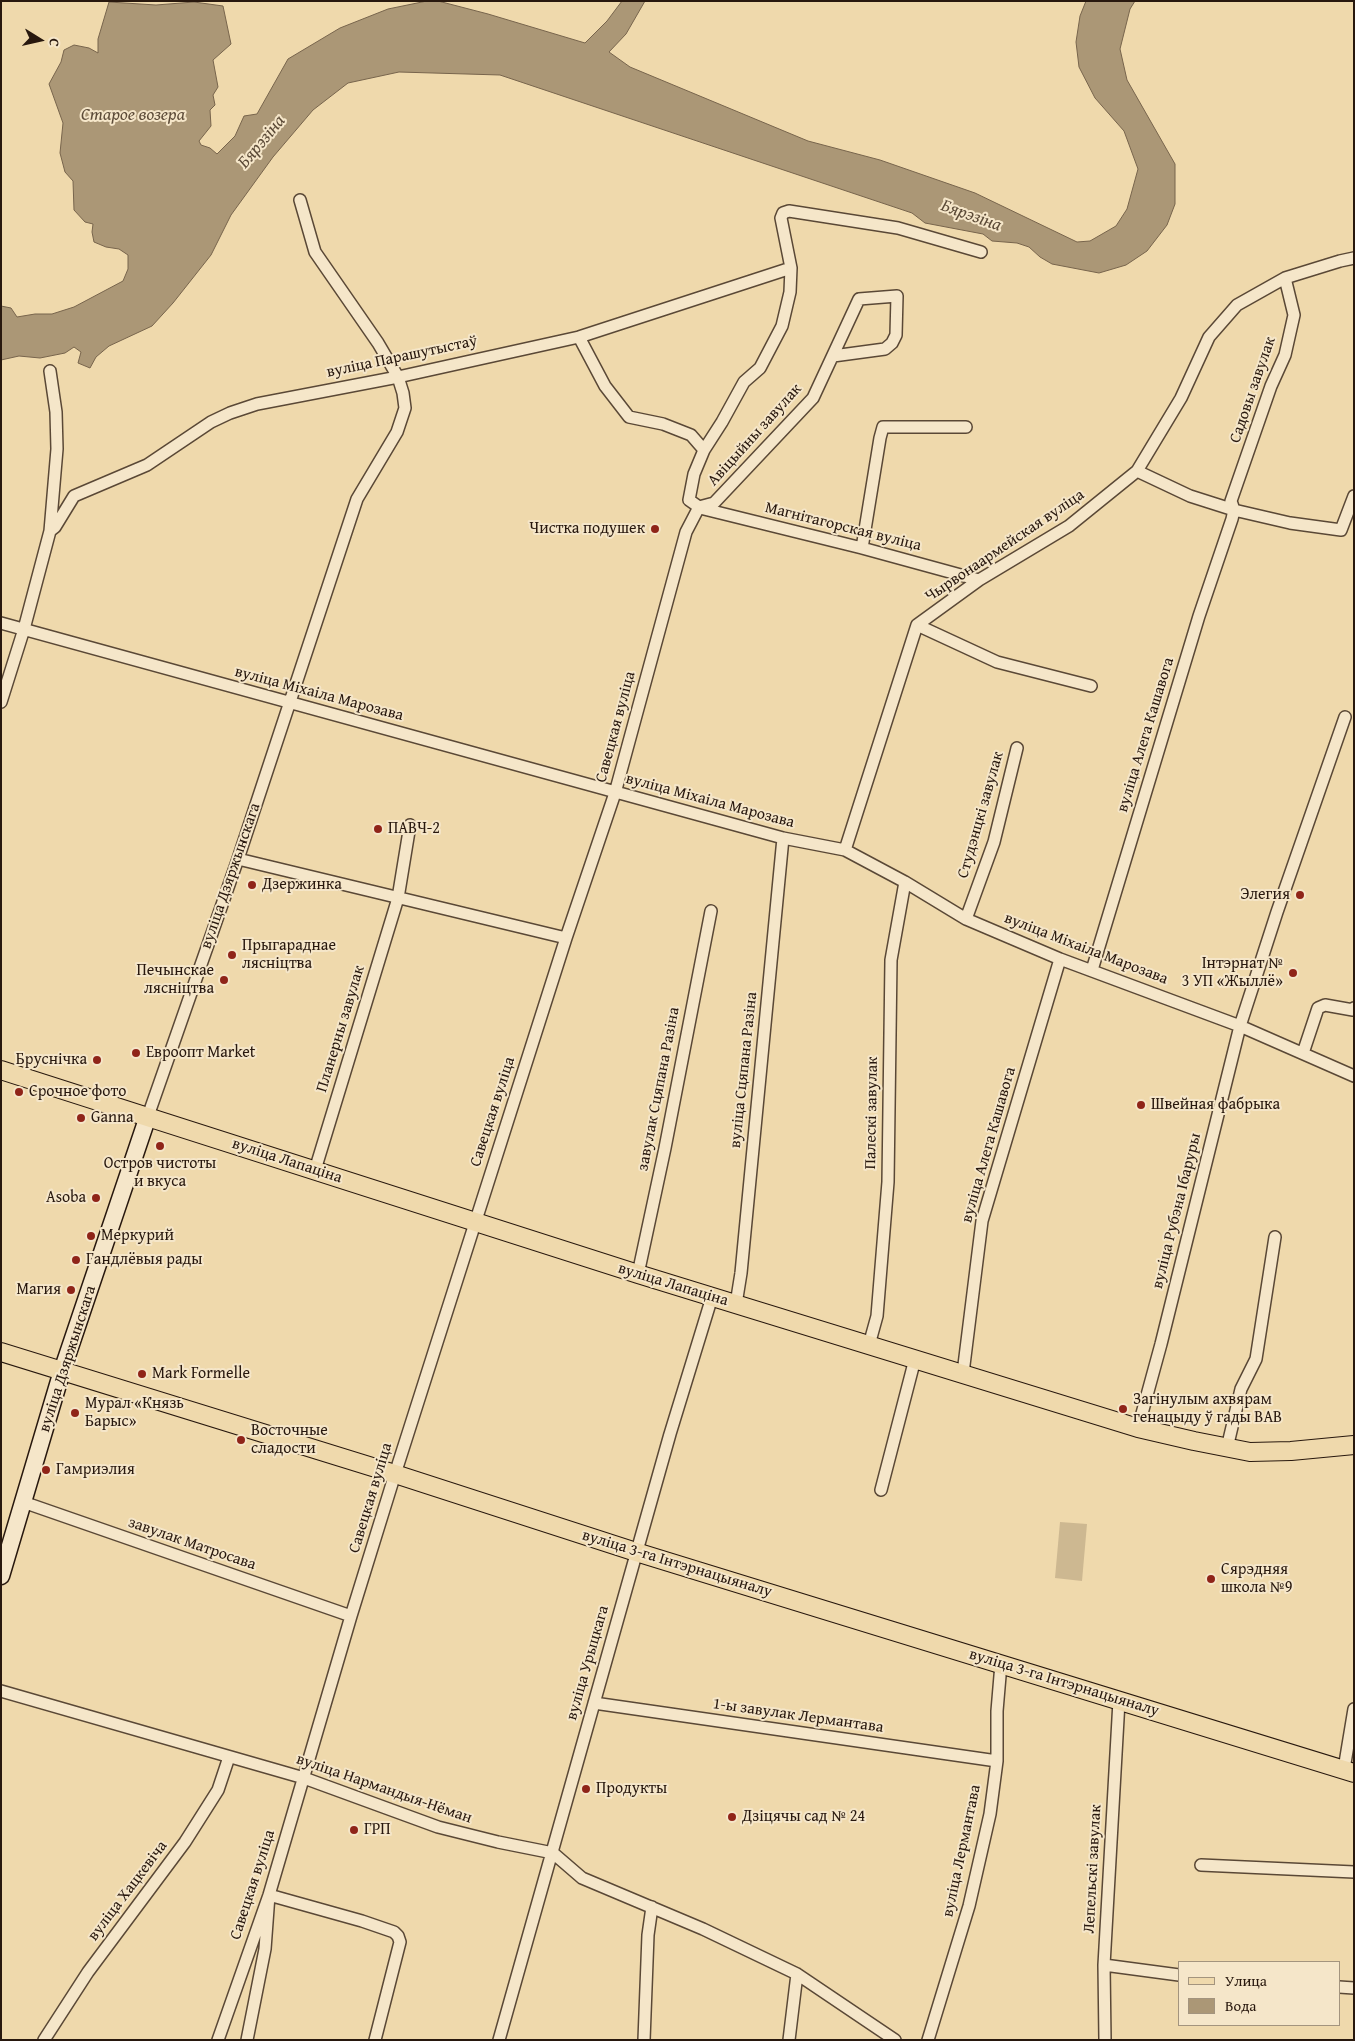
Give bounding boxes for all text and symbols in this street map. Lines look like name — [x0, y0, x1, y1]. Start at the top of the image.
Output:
north arrow — [15, 15, 65, 65]
text: С — [44, 37, 65, 48]
water label: Старое возера — [81, 104, 185, 126]
water label: Бярэзіна — [234, 111, 290, 173]
water label: Бярэзіна — [938, 195, 1004, 237]
street label: вуліца Парашутыстаў — [325, 332, 479, 382]
street label: Садовы завулак — [1226, 334, 1280, 446]
street label: Авіцыйны завулак — [704, 380, 806, 490]
street label: Чырвонаармейская вуліца — [922, 486, 1088, 606]
street label: Магнітагорская вуліца — [763, 498, 923, 556]
place label: Чистка подушек — [529, 519, 645, 539]
marker: Чистка подушек — [649, 523, 661, 535]
street label: вуліца Алега Кашавога — [1113, 655, 1179, 815]
street label: вуліца Міхаіла Марозава — [233, 662, 405, 726]
street label: Савецкая вуліца — [592, 669, 640, 785]
street label: Студэнцкі завулак — [954, 749, 1008, 881]
street label: вуліца Міхаіла Марозава — [624, 769, 796, 833]
street label: вуліца Дзяржынскага — [197, 801, 265, 951]
place label: ПАВЧ-2 — [388, 819, 440, 839]
marker: ПАВЧ-2 — [372, 823, 384, 835]
place label: Дзержинка — [262, 875, 342, 895]
marker: Дзержинка — [246, 879, 258, 891]
place label: Элегия — [1240, 885, 1290, 905]
marker: Элегия — [1294, 889, 1306, 901]
street label: вуліца Міхаіла Марозава — [1001, 909, 1171, 989]
place label: Прыгараднае лясніцтва — [242, 936, 336, 974]
marker: Прыгараднае лясніцтва — [226, 949, 238, 961]
place label: Інтэрнат № 3 УП «Жыллё» — [1182, 954, 1283, 992]
place label: Печынскае лясніцтва — [137, 961, 214, 999]
street label: Планерны завулак — [313, 963, 369, 1095]
marker: Інтэрнат № 3 УП «Жыллё» — [1287, 967, 1299, 979]
marker: Печынскае лясніцтва — [218, 974, 230, 986]
street label: вуліца Сцяпана Разіна — [726, 991, 762, 1149]
street label: завулак Сцяпана Разіна — [634, 1006, 684, 1172]
place label: Евроопт Market — [146, 1043, 255, 1063]
marker: Евроопт Market — [130, 1047, 142, 1059]
place label: Бруснічка — [16, 1050, 87, 1070]
marker: Бруснічка — [91, 1054, 103, 1066]
street label: Савецкая вуліца — [466, 1055, 520, 1169]
street label: Палескі завулак — [861, 1056, 883, 1170]
street label: вуліца Алега Кашавога — [958, 1065, 1020, 1225]
place label: Срочное фото — [29, 1082, 126, 1102]
marker: Срочное фото — [13, 1086, 25, 1098]
place label: Швейная фабрыка — [1151, 1095, 1280, 1115]
marker: Швейная фабрыка — [1135, 1099, 1147, 1111]
place label: Ganna — [91, 1108, 134, 1128]
marker: Ganna — [75, 1112, 87, 1124]
street label: вуліца Рубэна Ібаруры — [1148, 1131, 1206, 1291]
street label: вуліца Лапаціна — [230, 1134, 344, 1188]
marker: Остров чистоты и вкуса — [154, 1140, 166, 1152]
place label: Остров чистоты и вкуса — [104, 1154, 216, 1192]
place label: Asoba — [46, 1188, 86, 1208]
marker: Asoba — [90, 1192, 102, 1204]
place label: Меркурий — [101, 1226, 174, 1246]
marker: Меркурий — [85, 1230, 97, 1242]
place label: Гандлёвыя рады — [86, 1250, 202, 1270]
marker: Гандлёвыя рады — [70, 1254, 82, 1266]
street label: вуліца Лапаціна — [615, 1259, 731, 1311]
place label: Магия — [16, 1280, 61, 1300]
street label: вуліца Дзяржынскага — [35, 1283, 101, 1435]
marker: Магия — [65, 1284, 77, 1296]
place label: Mark Formelle — [152, 1364, 250, 1384]
marker: Mark Formelle — [136, 1368, 148, 1380]
place label: Загінулым ахвярам генацыду ў гады ВАВ — [1133, 1390, 1282, 1428]
place label: Мурал «Князь Барыс» — [85, 1394, 184, 1432]
marker: Загінулым ахвярам генацыду ў гады ВАВ — [1117, 1403, 1129, 1415]
marker: Мурал «Князь Барыс» — [69, 1407, 81, 1419]
place label: Восточные сладости — [251, 1421, 328, 1459]
marker: Восточные сладости — [235, 1434, 247, 1446]
street label: Савецкая вуліца — [345, 1441, 397, 1555]
place label: Гамриэлия — [56, 1460, 135, 1480]
marker: Гамриэлия — [40, 1464, 52, 1476]
street label: завулак Матросава — [126, 1513, 258, 1575]
street label: вуліца 3-га Інтэрнацыяналу — [580, 1526, 774, 1602]
place label: Сярэдняя школа №9 — [1221, 1560, 1292, 1598]
marker: Сярэдняя школа №9 — [1205, 1573, 1217, 1585]
street label: вуліца Урыцкага — [562, 1603, 614, 1723]
street label: вуліца 3-га Інтэрнацыяналу — [967, 1645, 1161, 1721]
street label: 1-ы завулак Лермантава — [711, 1695, 885, 1737]
street label: вуліца Нармандыя-Нёман — [294, 1750, 474, 1828]
place label: Продукты — [596, 1779, 667, 1799]
marker: Продукты — [580, 1783, 592, 1795]
street label: вуліца Лермантава — [939, 1783, 985, 1919]
street label: Лепельскі завулак — [1080, 1804, 1106, 1934]
place label: Дзіцячы сад № 24 — [742, 1807, 865, 1827]
marker: Дзіцячы сад № 24 — [726, 1811, 738, 1823]
place label: ГРП — [364, 1820, 391, 1840]
marker: ГРП — [348, 1824, 360, 1836]
street label: Савецкая вуліца — [226, 1828, 280, 1942]
street label: вуліца Хацкевіча — [84, 1837, 172, 1945]
legend — [1178, 1961, 1340, 2026]
text: Улица — [1225, 1970, 1267, 1991]
text: Вода — [1225, 1995, 1256, 2016]

